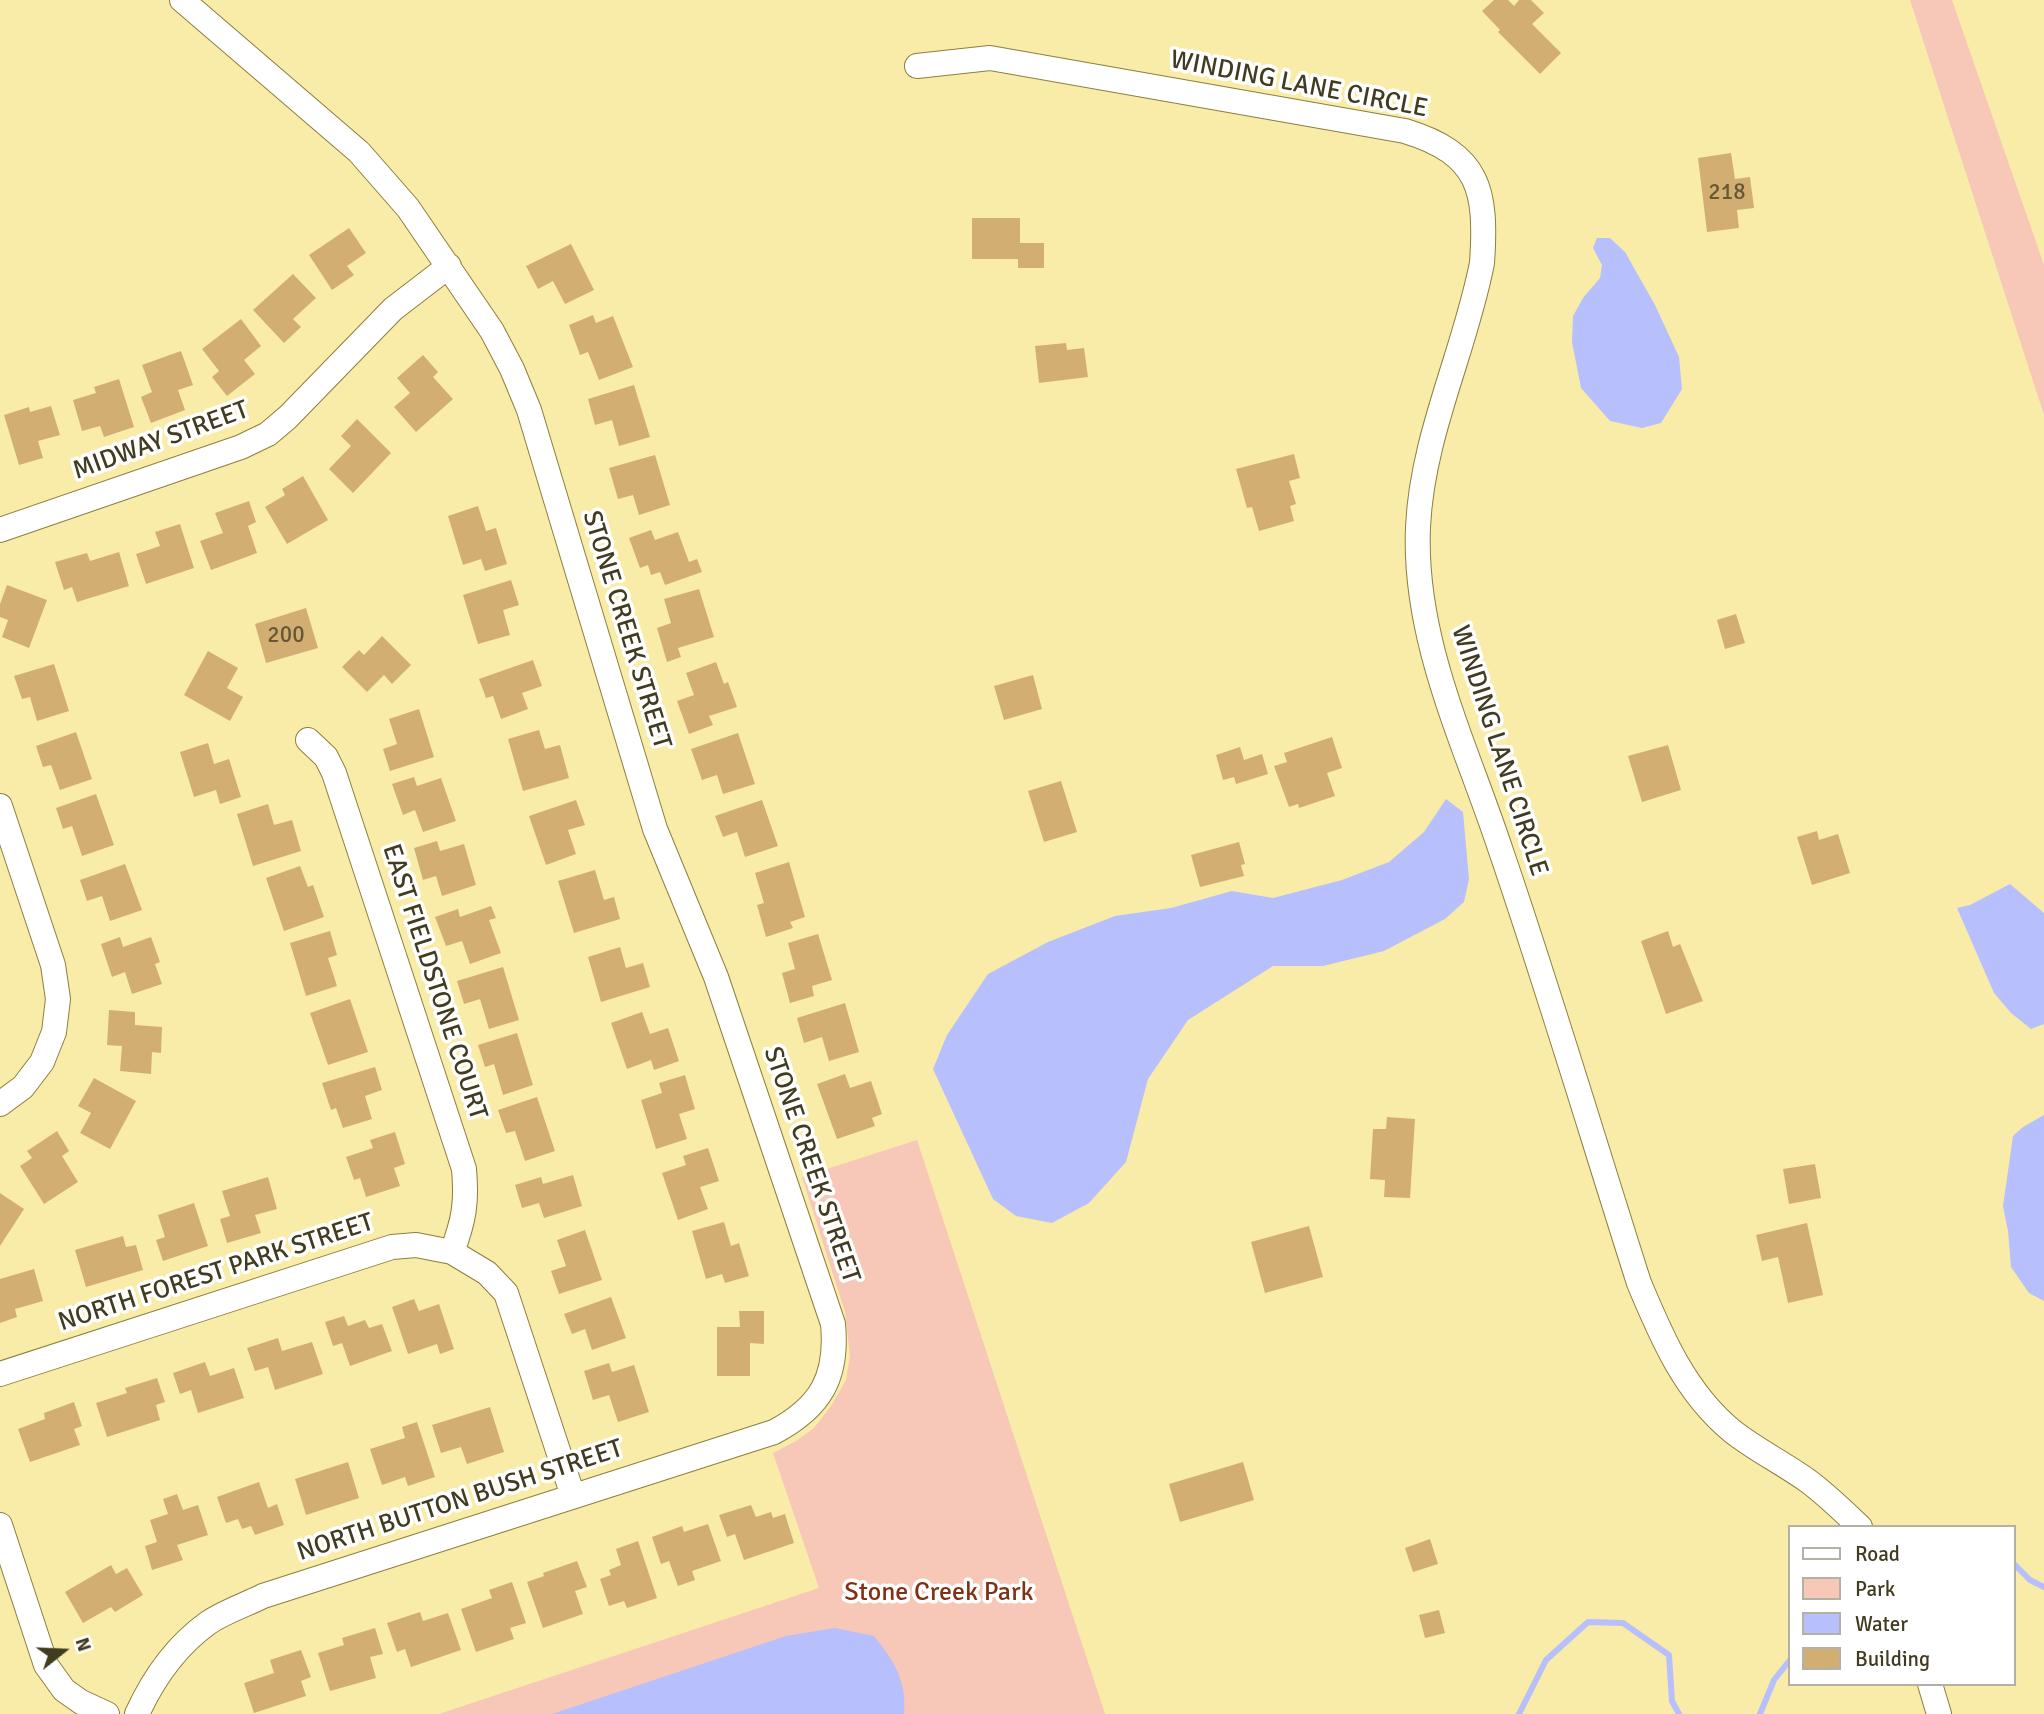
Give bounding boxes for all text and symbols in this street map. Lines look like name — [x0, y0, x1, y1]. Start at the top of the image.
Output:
street label: WINDING LANE CIRCLE — [1168, 45, 1430, 125]
house number: 218 — [1708, 179, 1746, 207]
street label: MIDWAY STREET — [69, 395, 253, 487]
street label: STONE CREEK STREET — [575, 507, 677, 753]
house number: 200 — [267, 622, 305, 650]
street label: WINDING LANE CIRCLE — [1444, 622, 1554, 880]
street label: EAST FIELDSTONE COURT — [375, 840, 493, 1124]
street label: STONE CREEK STREET — [756, 1043, 866, 1287]
street label: NORTH FOREST PARK STREET — [54, 1207, 378, 1339]
street label: NORTH BUTTON BUSH STREET — [293, 1434, 627, 1568]
legend — [1788, 1525, 2016, 1686]
text: Road — [1855, 1541, 1900, 1567]
text: Park — [1855, 1576, 1895, 1602]
park label: Stone Creek Park — [844, 1577, 1034, 1609]
text: Water — [1855, 1611, 1908, 1637]
north arrow — [28, 1616, 98, 1686]
text: N — [70, 1635, 96, 1655]
text: Building — [1855, 1646, 1930, 1672]

